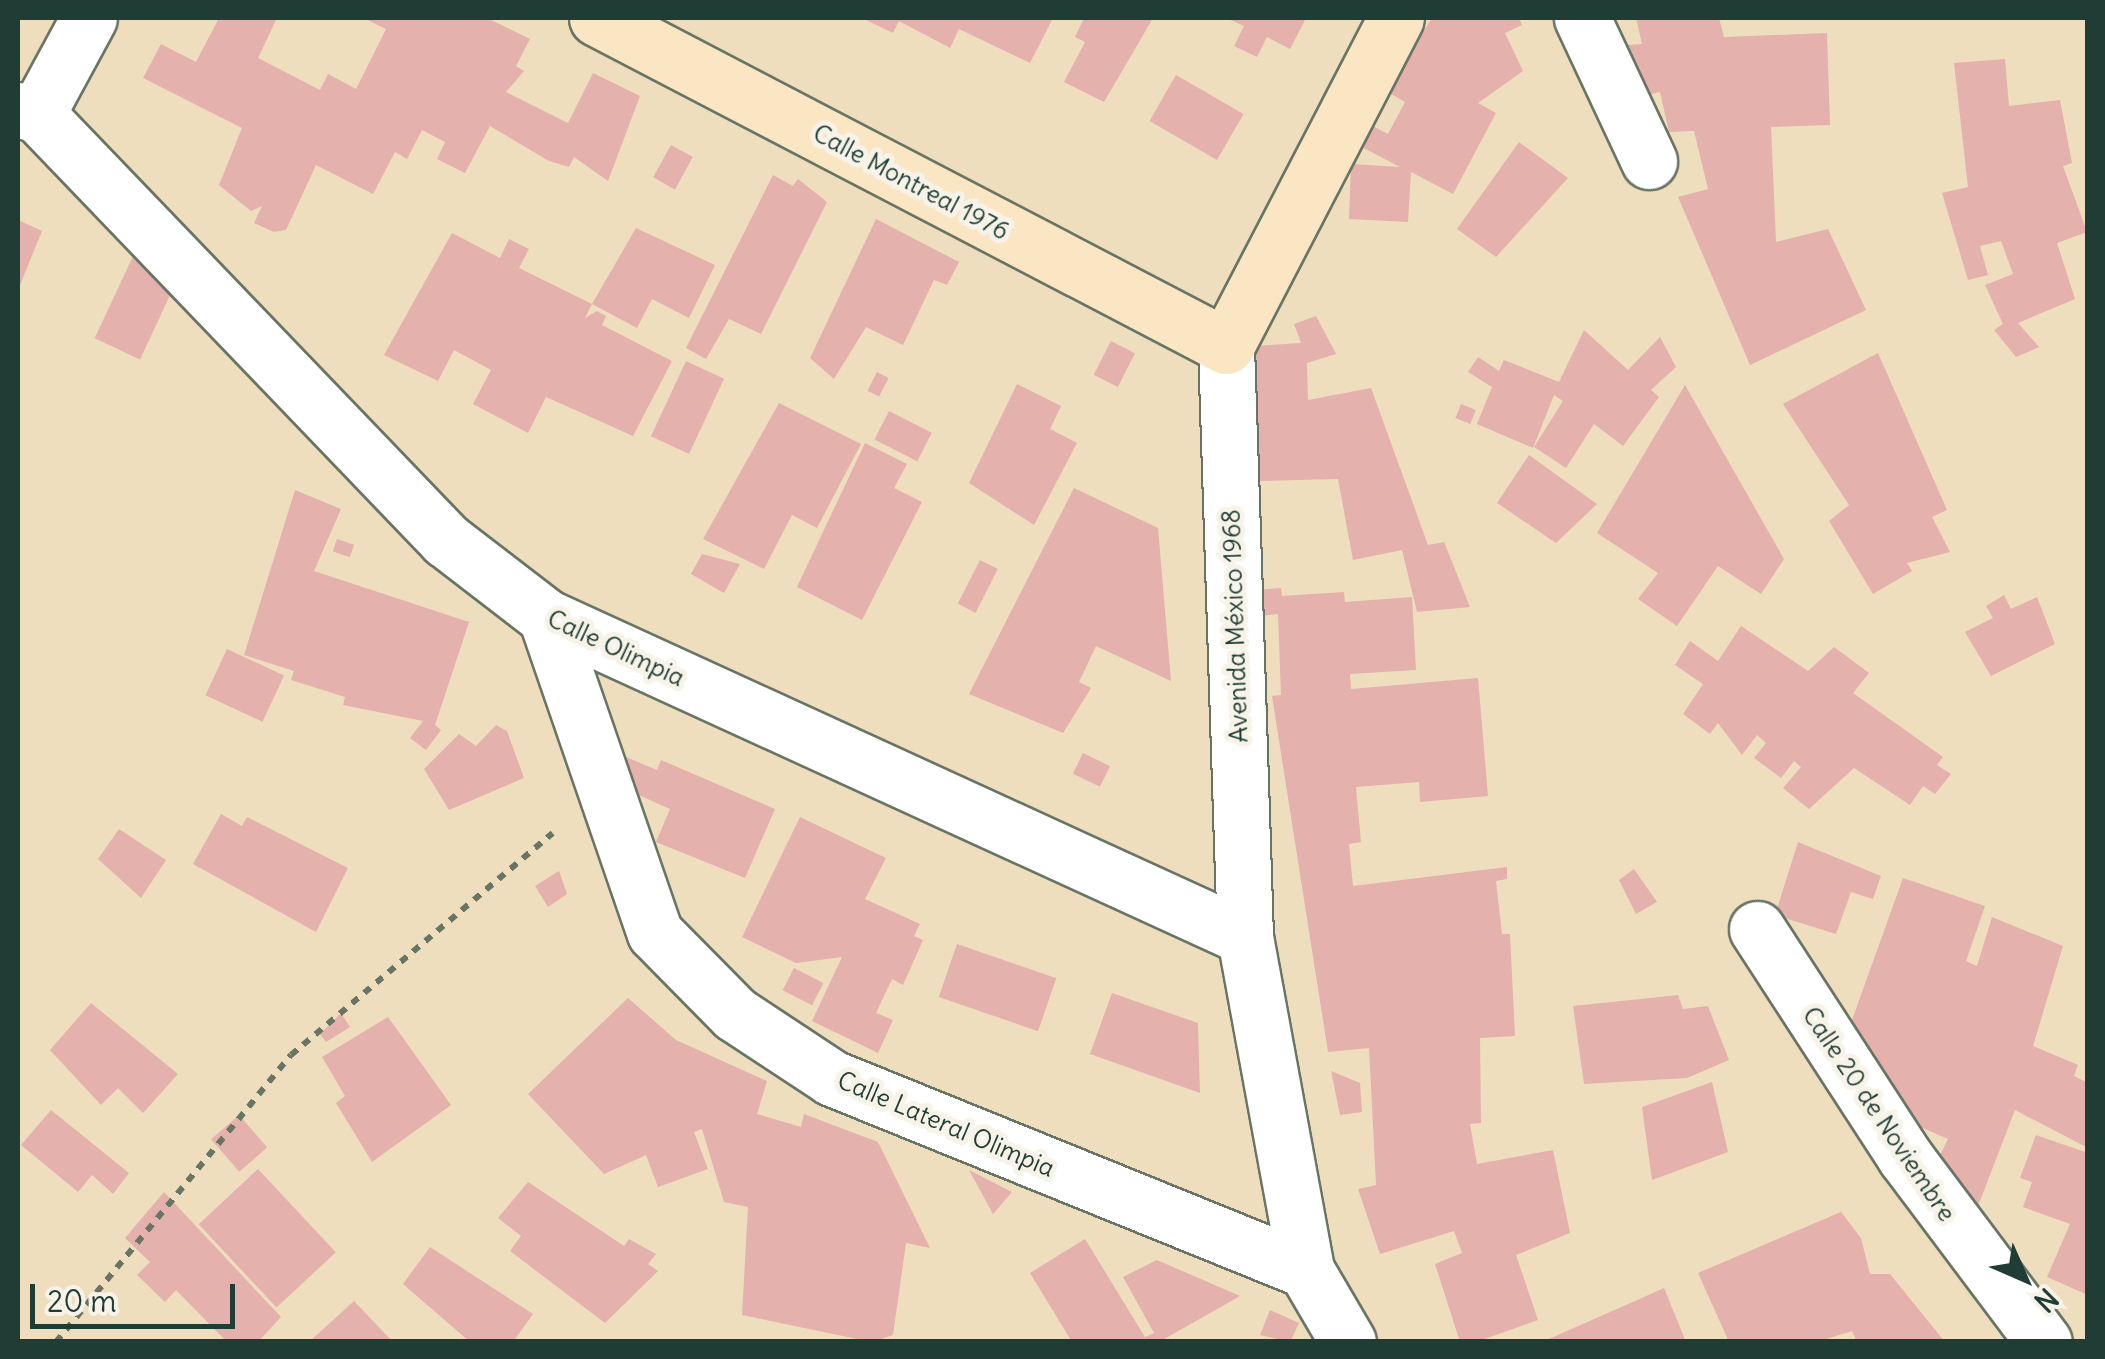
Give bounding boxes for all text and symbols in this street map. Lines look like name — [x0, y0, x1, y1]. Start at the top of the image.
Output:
street label: Calle Montreal 1976 — [808, 118, 1014, 246]
street label: Avenida México 1968 — [1216, 509, 1254, 743]
street label: Calle Olimpia — [543, 603, 689, 693]
street label: Calle 20 de Noviembre — [1796, 1001, 1962, 1227]
street label: Calle Lateral Olimpia — [833, 1065, 1059, 1183]
north arrow — [1975, 1229, 2075, 1329]
scale bar — [35, 1264, 240, 1326]
text: N — [2027, 1281, 2066, 1320]
text: 20 m — [47, 1282, 117, 1320]

